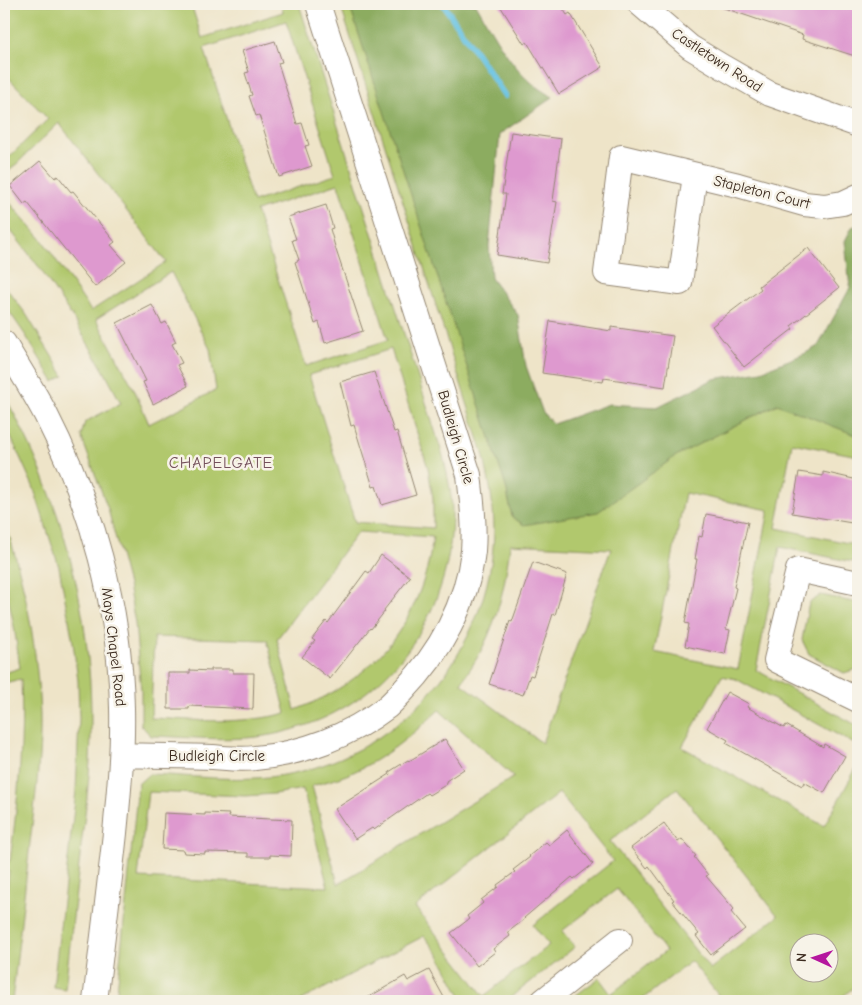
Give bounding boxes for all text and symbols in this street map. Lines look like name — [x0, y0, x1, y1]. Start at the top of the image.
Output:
street label: Castletown Road — [668, 24, 766, 96]
street label: Stapleton Court — [712, 171, 813, 213]
street label: Budleigh Circle — [434, 388, 478, 486]
district label: CHAPELGATE — [169, 454, 273, 472]
street label: Mays Chapel Road — [98, 587, 130, 707]
street label: Budleigh Circle — [169, 747, 266, 765]
north arrow — [790, 932, 840, 982]
text: N — [793, 952, 810, 962]

